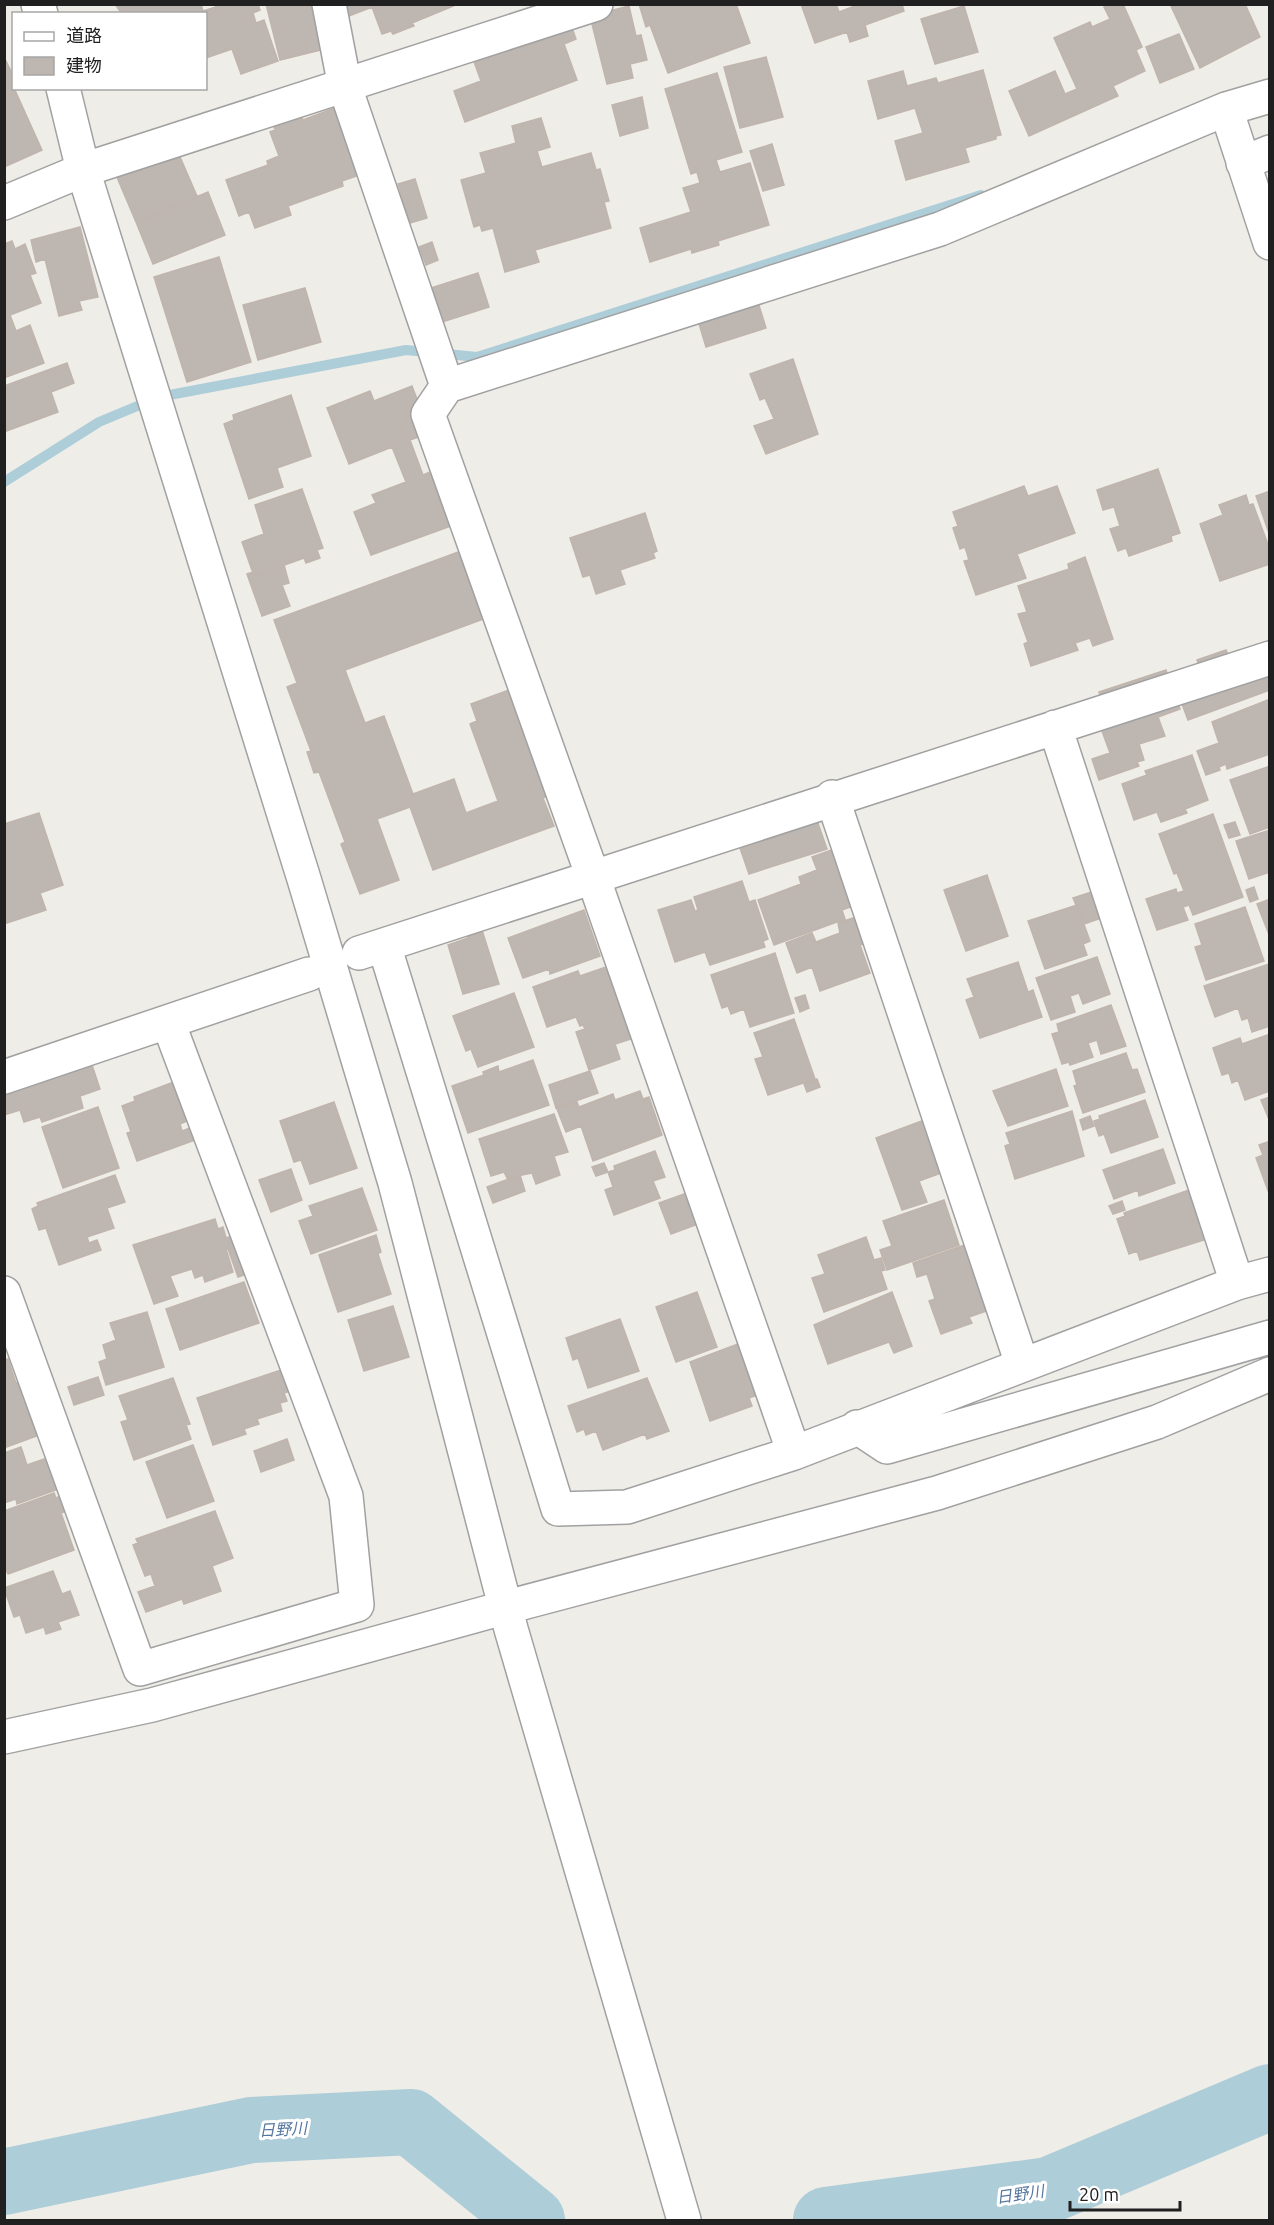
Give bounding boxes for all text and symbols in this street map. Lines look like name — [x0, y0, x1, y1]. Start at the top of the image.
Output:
legend — [12, 12, 207, 90]
text: 道路 — [66, 25, 102, 45]
text: 建物 — [66, 55, 102, 75]
water label: 日野川 — [259, 2119, 309, 2139]
scale bar — [1070, 2174, 1180, 2212]
water label: 日野川 — [995, 2181, 1047, 2206]
text: 20 m — [1079, 2184, 1119, 2204]

